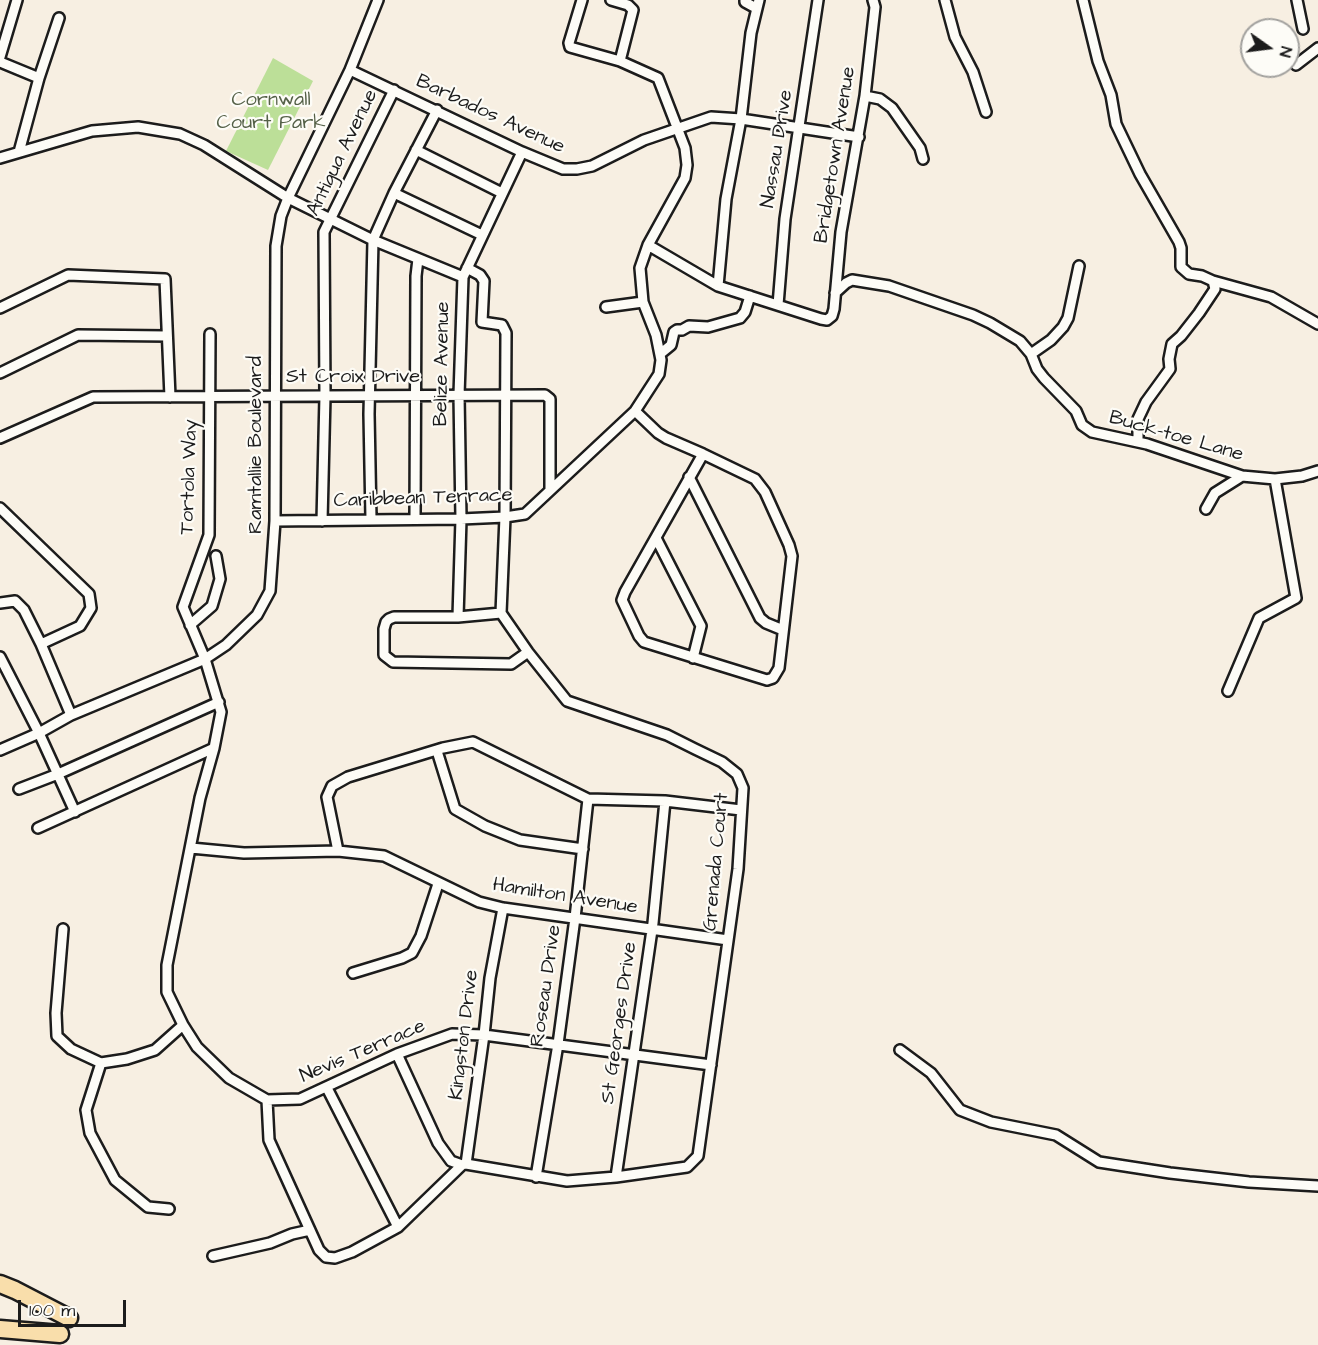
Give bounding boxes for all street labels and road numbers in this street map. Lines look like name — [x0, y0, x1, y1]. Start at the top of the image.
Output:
street label: Bridgetown Avenue — [810, 65, 862, 245]
street label: Barbados Avenue — [412, 70, 568, 160]
street label: Antigua Avenue — [302, 86, 384, 220]
street label: Nassau Drive — [757, 88, 799, 210]
street label: Belize Avenue — [430, 301, 456, 427]
street label: Ramtallie Boulevard — [245, 356, 269, 534]
street label: St Croix Drive — [286, 366, 420, 390]
street label: Buck-toe Lane — [1106, 406, 1246, 468]
street label: Tortola Way — [176, 419, 204, 535]
street label: Caribbean Terrace — [333, 484, 513, 514]
street label: Grenada Court — [699, 792, 735, 932]
street label: Hamilton Avenue — [491, 874, 639, 920]
street label: Roseau Drive — [527, 923, 567, 1049]
street label: St Georges Drive — [597, 940, 643, 1106]
street label: Kingston Drive — [445, 968, 485, 1102]
street label: Nevis Terrace — [297, 1015, 429, 1089]

